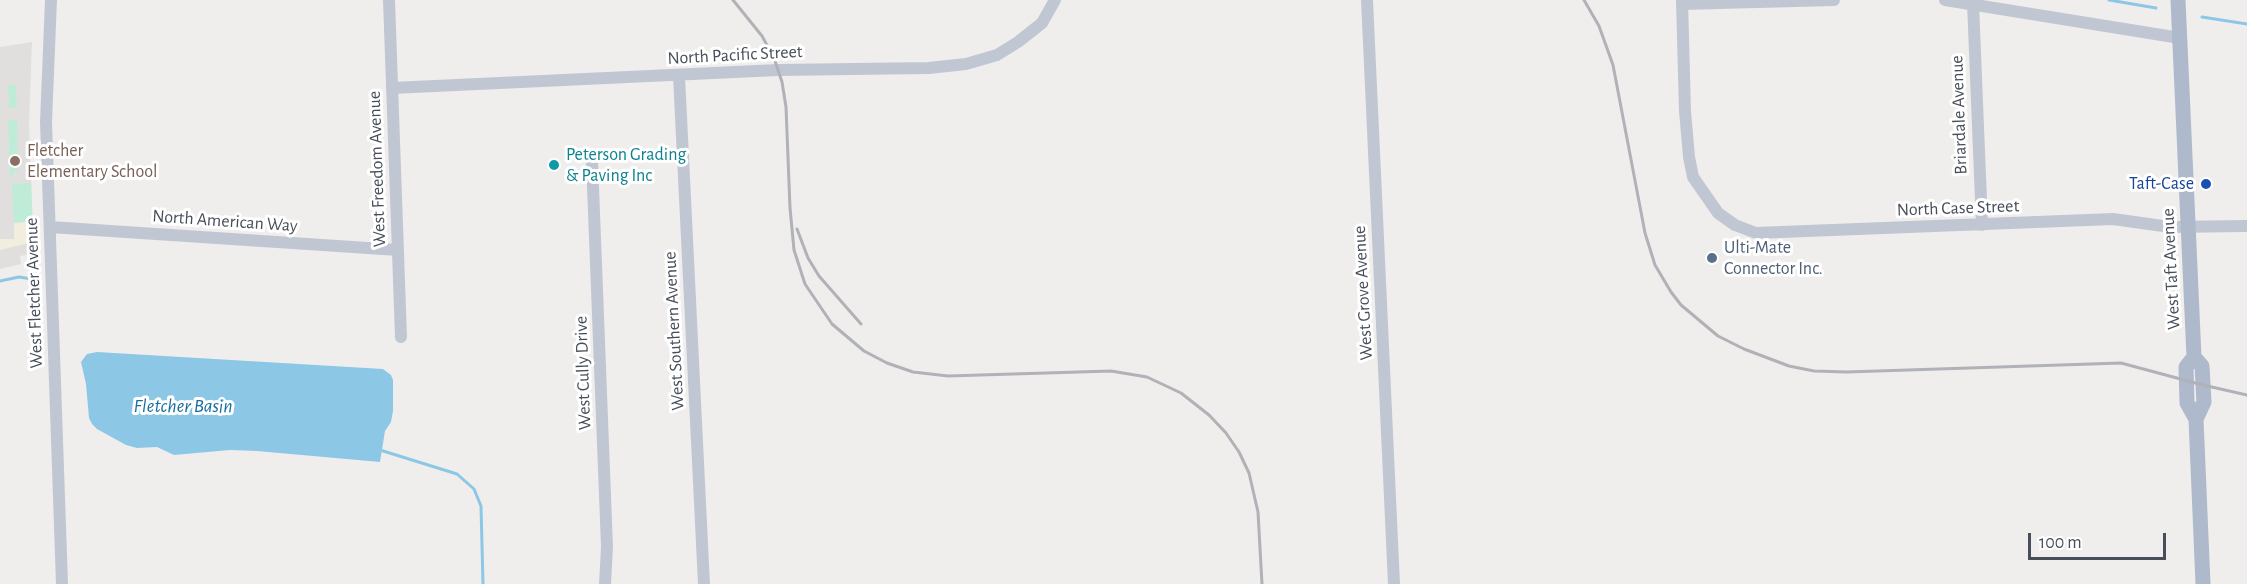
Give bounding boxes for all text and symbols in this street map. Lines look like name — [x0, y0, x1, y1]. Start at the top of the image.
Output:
street label: North Pacific Street — [667, 41, 803, 69]
street label: Briardale Avenue — [1946, 55, 1972, 175]
street label: West Freedom Avenue — [363, 91, 391, 247]
place label: Fletcher Elementary School — [27, 140, 157, 182]
place label: Peterson Grading & Paving Inc — [566, 144, 686, 186]
marker: Fletcher Elementary School — [8, 154, 22, 168]
marker: Peterson Grading & Paving Inc — [547, 158, 561, 172]
place label: Taft-Case — [2129, 173, 2194, 195]
marker: Taft-Case — [2199, 177, 2213, 191]
street label: North Case Street — [1896, 195, 2020, 221]
street label: North American Way — [152, 205, 298, 237]
street label: West Taft Avenue — [2157, 208, 2185, 330]
street label: West Fletcher Avenue — [21, 217, 47, 369]
street label: West Grove Avenue — [1349, 225, 1377, 361]
place label: Ulti-Mate Connector Inc. — [1724, 237, 1823, 280]
street label: West Southern Avenue — [659, 251, 689, 411]
marker: Ulti-Mate Connector Inc. — [1705, 251, 1719, 265]
street label: West Cully Drive — [570, 316, 596, 430]
water label: Fletcher Basin — [133, 394, 233, 418]
scale bar — [2031, 521, 2169, 559]
text: 100 m — [2039, 534, 2082, 552]

